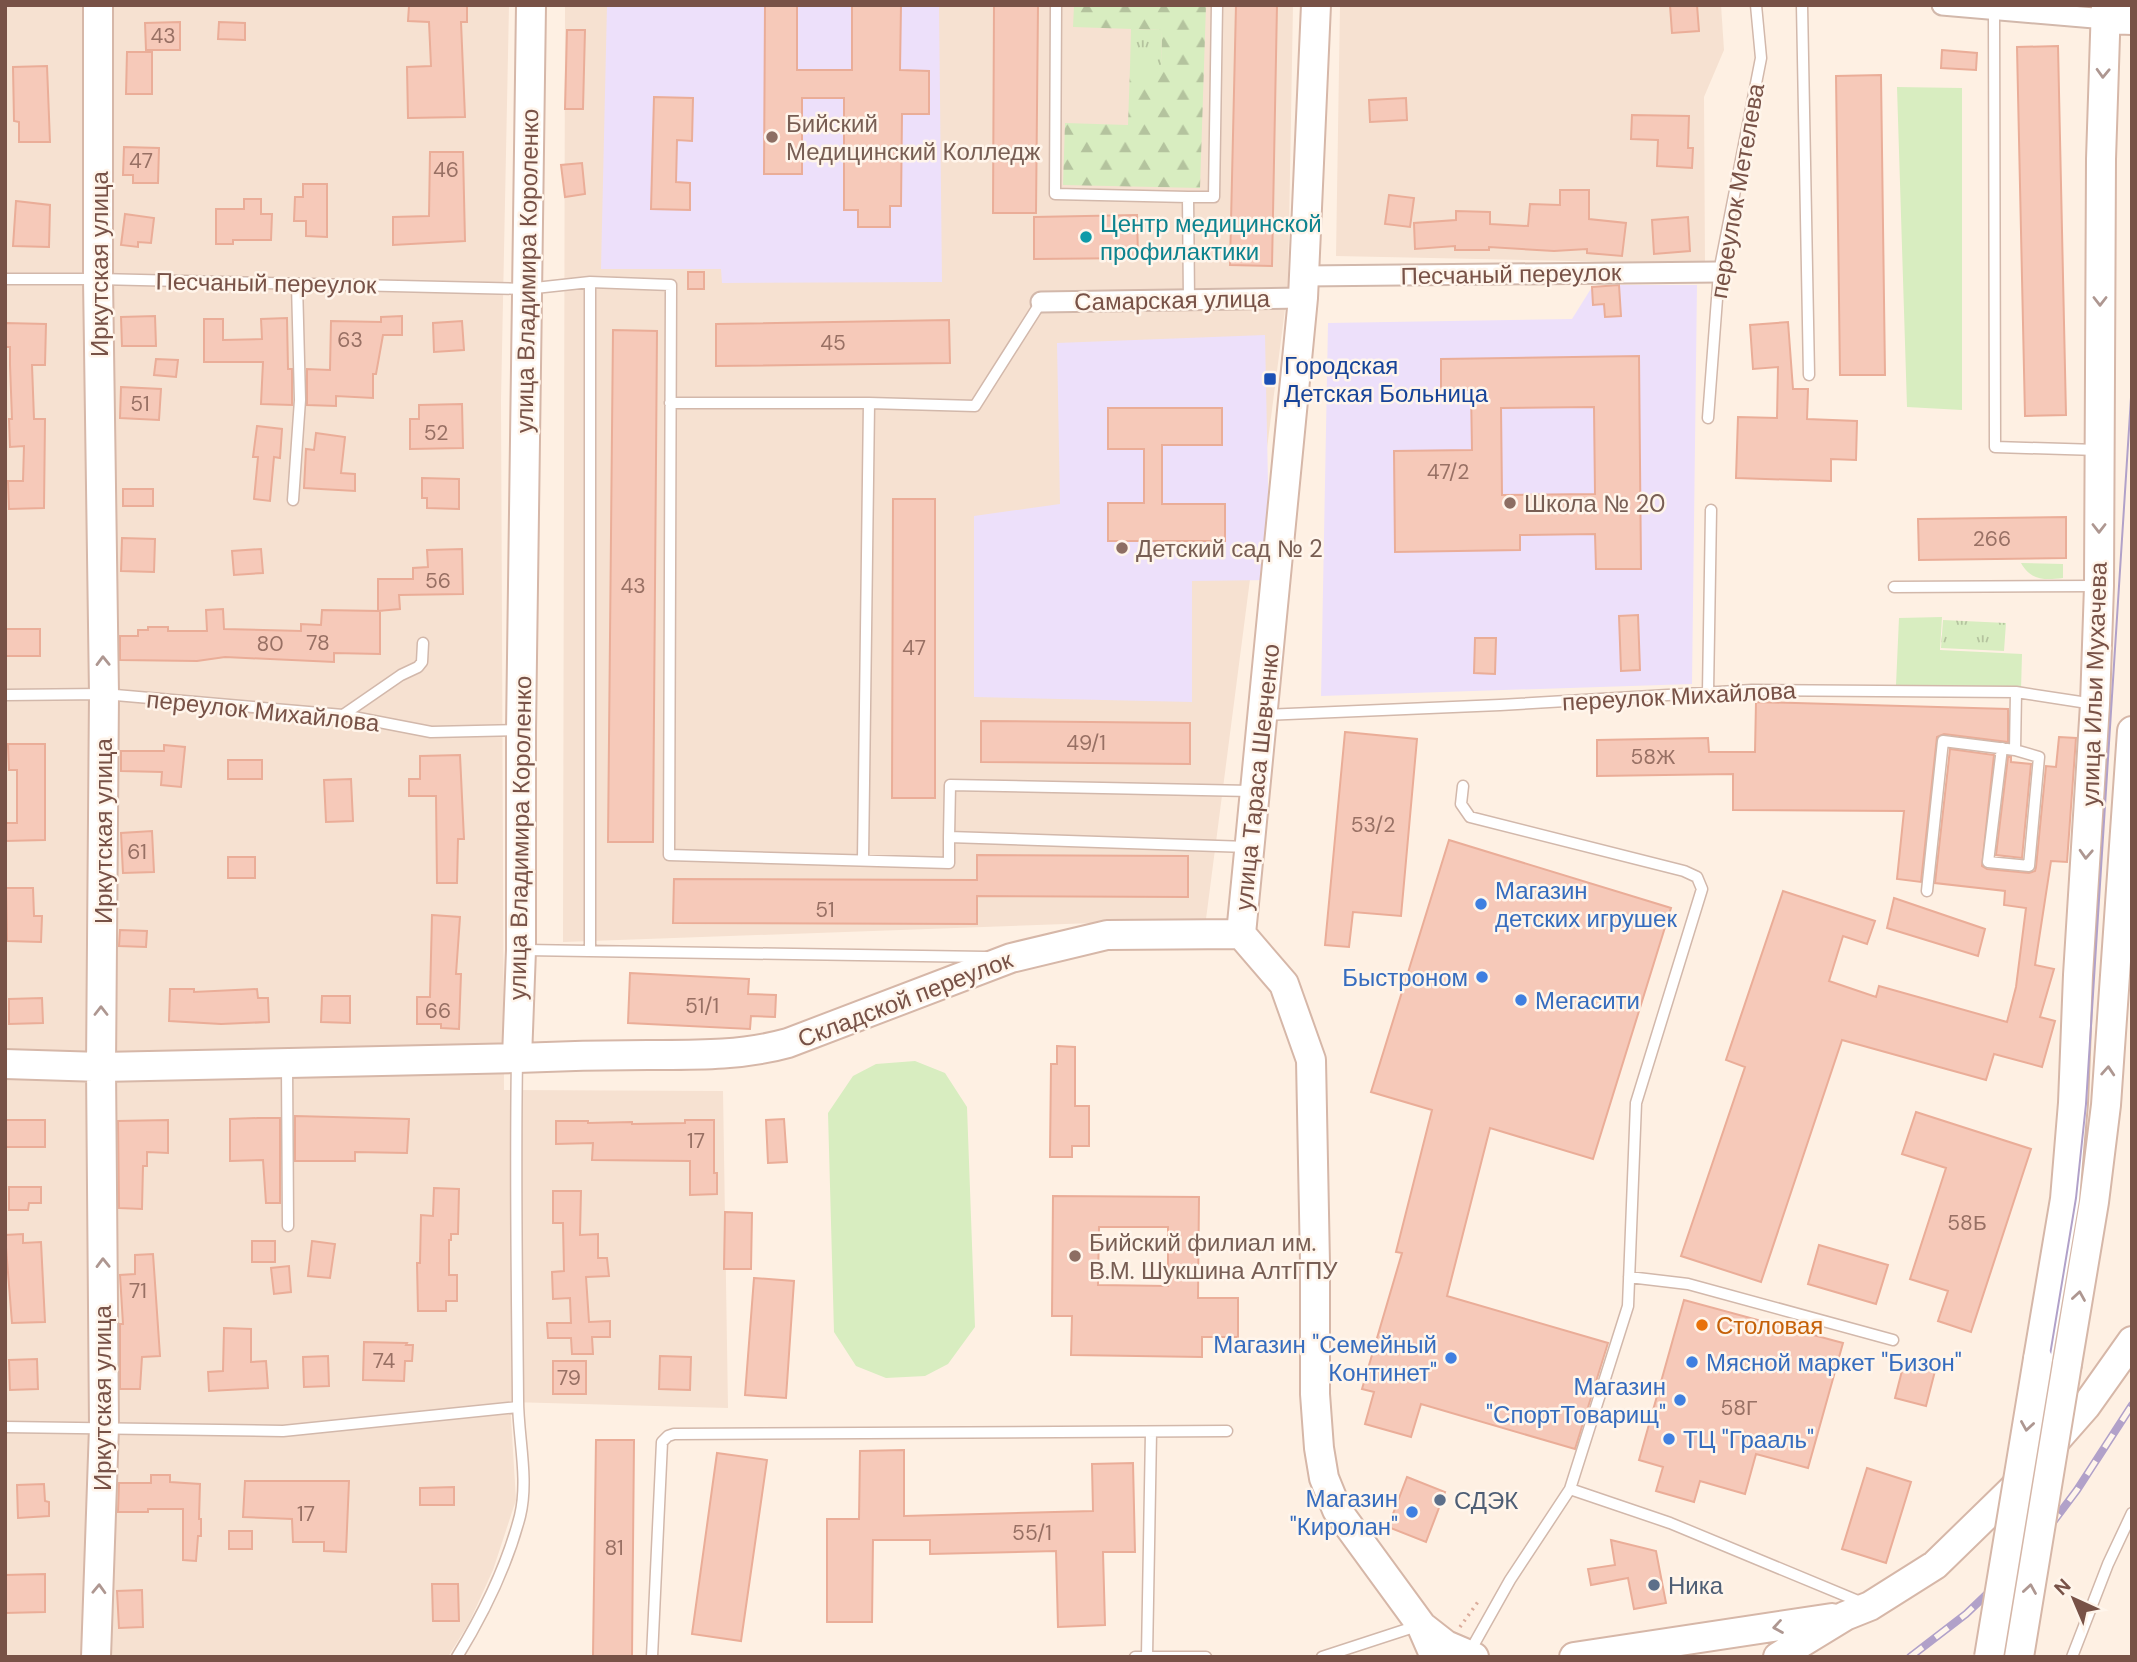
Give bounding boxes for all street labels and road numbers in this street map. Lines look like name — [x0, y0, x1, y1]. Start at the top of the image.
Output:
street label: переулок Метелева — [1703, 80, 1771, 301]
street label: улица Владимира Короленко — [509, 109, 545, 433]
street label: Иркутская улица — [84, 170, 115, 357]
street label: Песчаный переулок — [1400, 257, 1622, 291]
street label: Песчаный переулок — [155, 266, 377, 300]
street label: Самарская улица — [1074, 283, 1271, 317]
street label: улица Ильи Мухачева — [2074, 561, 2114, 807]
street label: улица Тараса Шевченко — [1228, 642, 1286, 912]
street label: переулок Михайлова — [1561, 674, 1797, 718]
street label: улица Владимира Короленко — [502, 676, 538, 1000]
street label: переулок Михайлова — [145, 683, 382, 739]
street label: Иркутская улица — [88, 737, 119, 924]
street label: Складской переулок — [793, 944, 1017, 1054]
street label: Иркутская улица — [87, 1304, 118, 1491]

